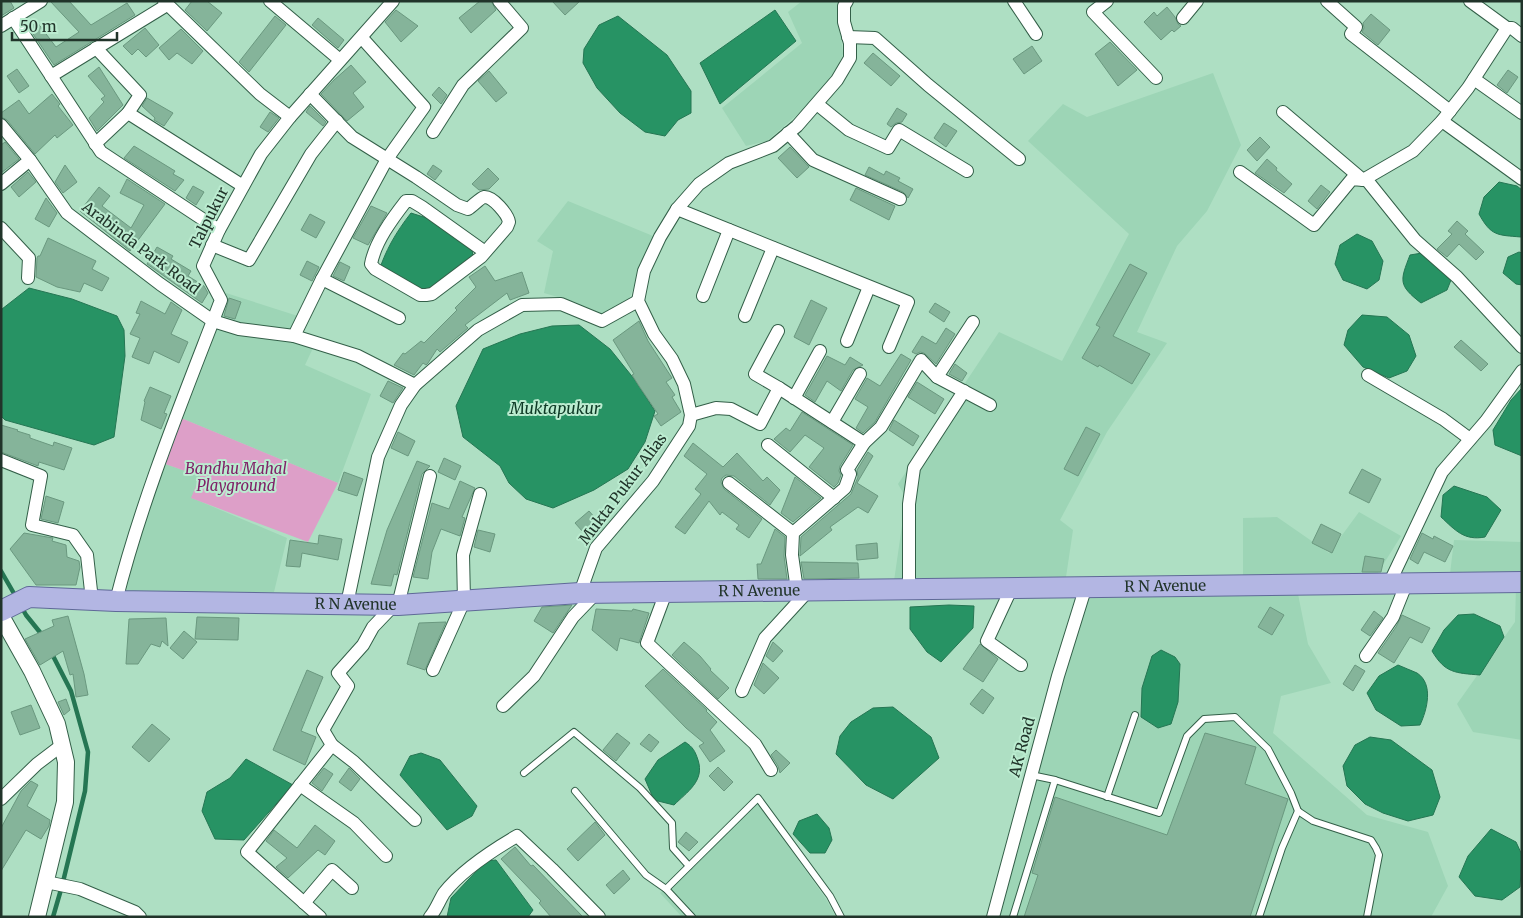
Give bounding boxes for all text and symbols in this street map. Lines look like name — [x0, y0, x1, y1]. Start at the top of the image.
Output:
scale bar — [12, 10, 118, 42]
text: 50 m — [20, 17, 57, 36]
street label: Talpukur — [185, 183, 232, 252]
street label: Arabinda Park Road — [78, 196, 204, 298]
water label: Muktapukur — [509, 398, 601, 418]
street label: Mukta Pukur Alias — [575, 429, 671, 548]
park label: Bandhu Mahal Playground — [185, 459, 287, 495]
street label: R N Avenue — [1124, 576, 1206, 596]
street label: R N Avenue — [718, 580, 800, 600]
street label: R N Avenue — [315, 594, 397, 614]
street label: AK Road — [1004, 715, 1039, 780]

